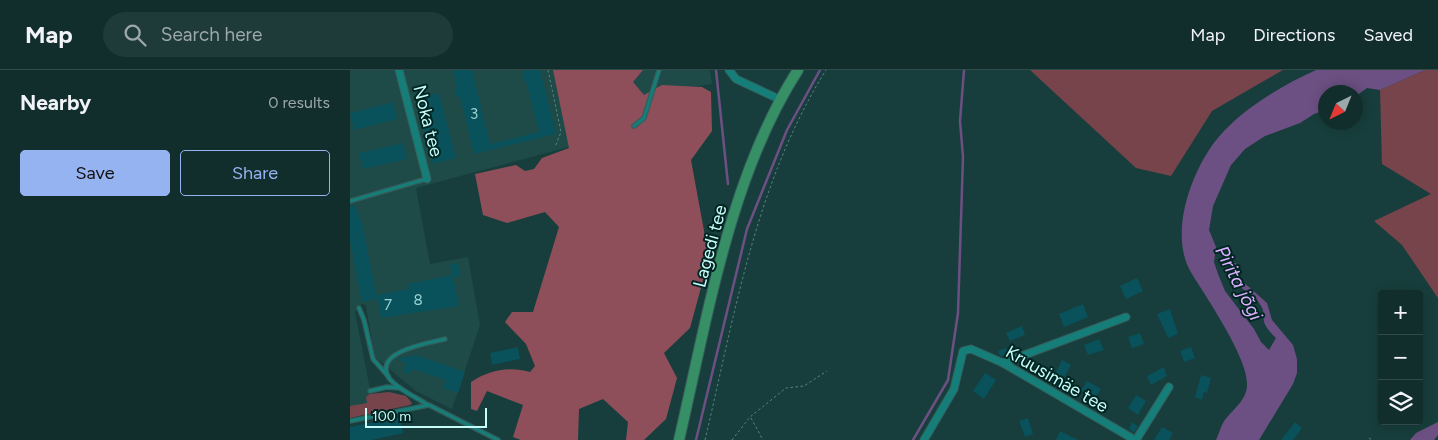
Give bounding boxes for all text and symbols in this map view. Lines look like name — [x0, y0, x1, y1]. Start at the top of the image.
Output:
search box — [103, 12, 453, 57]
text: Map — [25, 20, 73, 49]
icon: search — [121, 21, 149, 49]
text: Search here — [161, 23, 262, 46]
text: Map — [1190, 24, 1225, 46]
text: Directions — [1253, 24, 1335, 46]
text: Saved — [1363, 24, 1413, 46]
street label: Noka tee — [409, 83, 448, 159]
north arrow — [1318, 85, 1363, 130]
text: Nearby — [20, 90, 91, 115]
text: 0 results — [268, 93, 330, 112]
house number: 3 — [470, 105, 478, 123]
button: Save — [20, 150, 170, 196]
button: Share — [180, 150, 330, 196]
street label: Lagedi tee — [688, 202, 732, 290]
water label: Pirita jõgi — [1210, 242, 1268, 325]
map controls — [1378, 290, 1423, 425]
button: + — [1378, 290, 1423, 335]
house number: 8 — [413, 291, 423, 309]
house number: 7 — [384, 296, 392, 314]
button: − — [1378, 335, 1423, 380]
street label: Kruusimäe tee — [1002, 341, 1112, 417]
button: layers — [1378, 380, 1423, 425]
scale bar — [365, 405, 488, 428]
text: 100 m — [372, 408, 411, 425]

